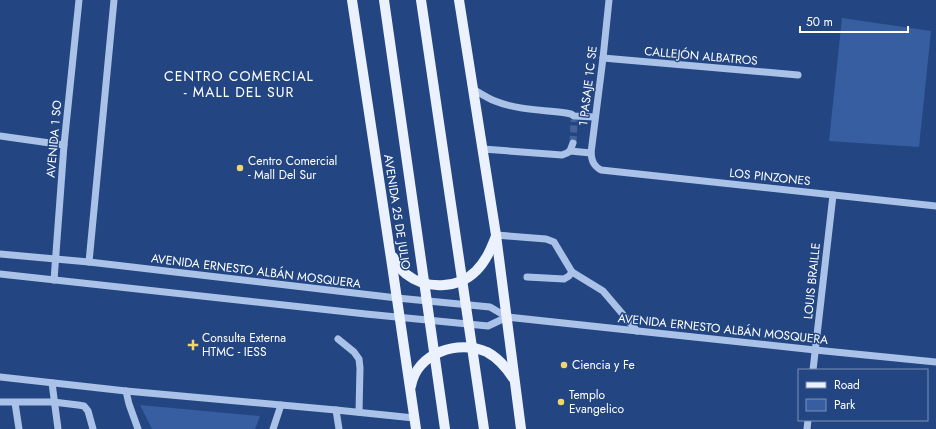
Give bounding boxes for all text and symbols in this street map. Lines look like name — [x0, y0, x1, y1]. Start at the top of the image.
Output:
scale bar — [800, 8, 908, 34]
text: 50 m — [806, 13, 833, 31]
street label: CALLEJÓN ALBATROS — [643, 42, 759, 70]
street label: 1 PASAJE 1C SE — [574, 45, 602, 127]
district label: CENTRO COMERCIAL - MALL DEL SUR — [164, 66, 314, 102]
street label: AVENIDA 1 SO — [42, 99, 66, 179]
place label: Centro Comercial - Mall Del Sur — [248, 152, 337, 184]
street label: AVENIDA 25 DE JULIO — [379, 153, 415, 271]
marker: Centro Comercial - Mall Del Sur — [235, 163, 245, 173]
street label: LOS PINZONES — [729, 164, 812, 190]
street label: LOUIS BRAILLE — [799, 242, 825, 320]
street label: AVENIDA ERNESTO ALBÁN MOSQUERA — [150, 249, 362, 293]
street label: AVENIDA ERNESTO ALBÁN MOSQUERA — [617, 309, 829, 349]
place label: Consulta Externa HTMC - IESS — [202, 329, 286, 361]
marker: Consulta Externa HTMC - IESS — [187, 339, 199, 351]
place label: Ciencia y Fe — [572, 356, 635, 374]
marker: Ciencia y Fe — [559, 360, 569, 370]
legend — [798, 369, 928, 421]
text: Road — [834, 376, 860, 394]
place label: Templo Evangelico — [569, 386, 625, 418]
text: Park — [834, 396, 856, 414]
marker: Templo Evangelico — [556, 397, 566, 407]

